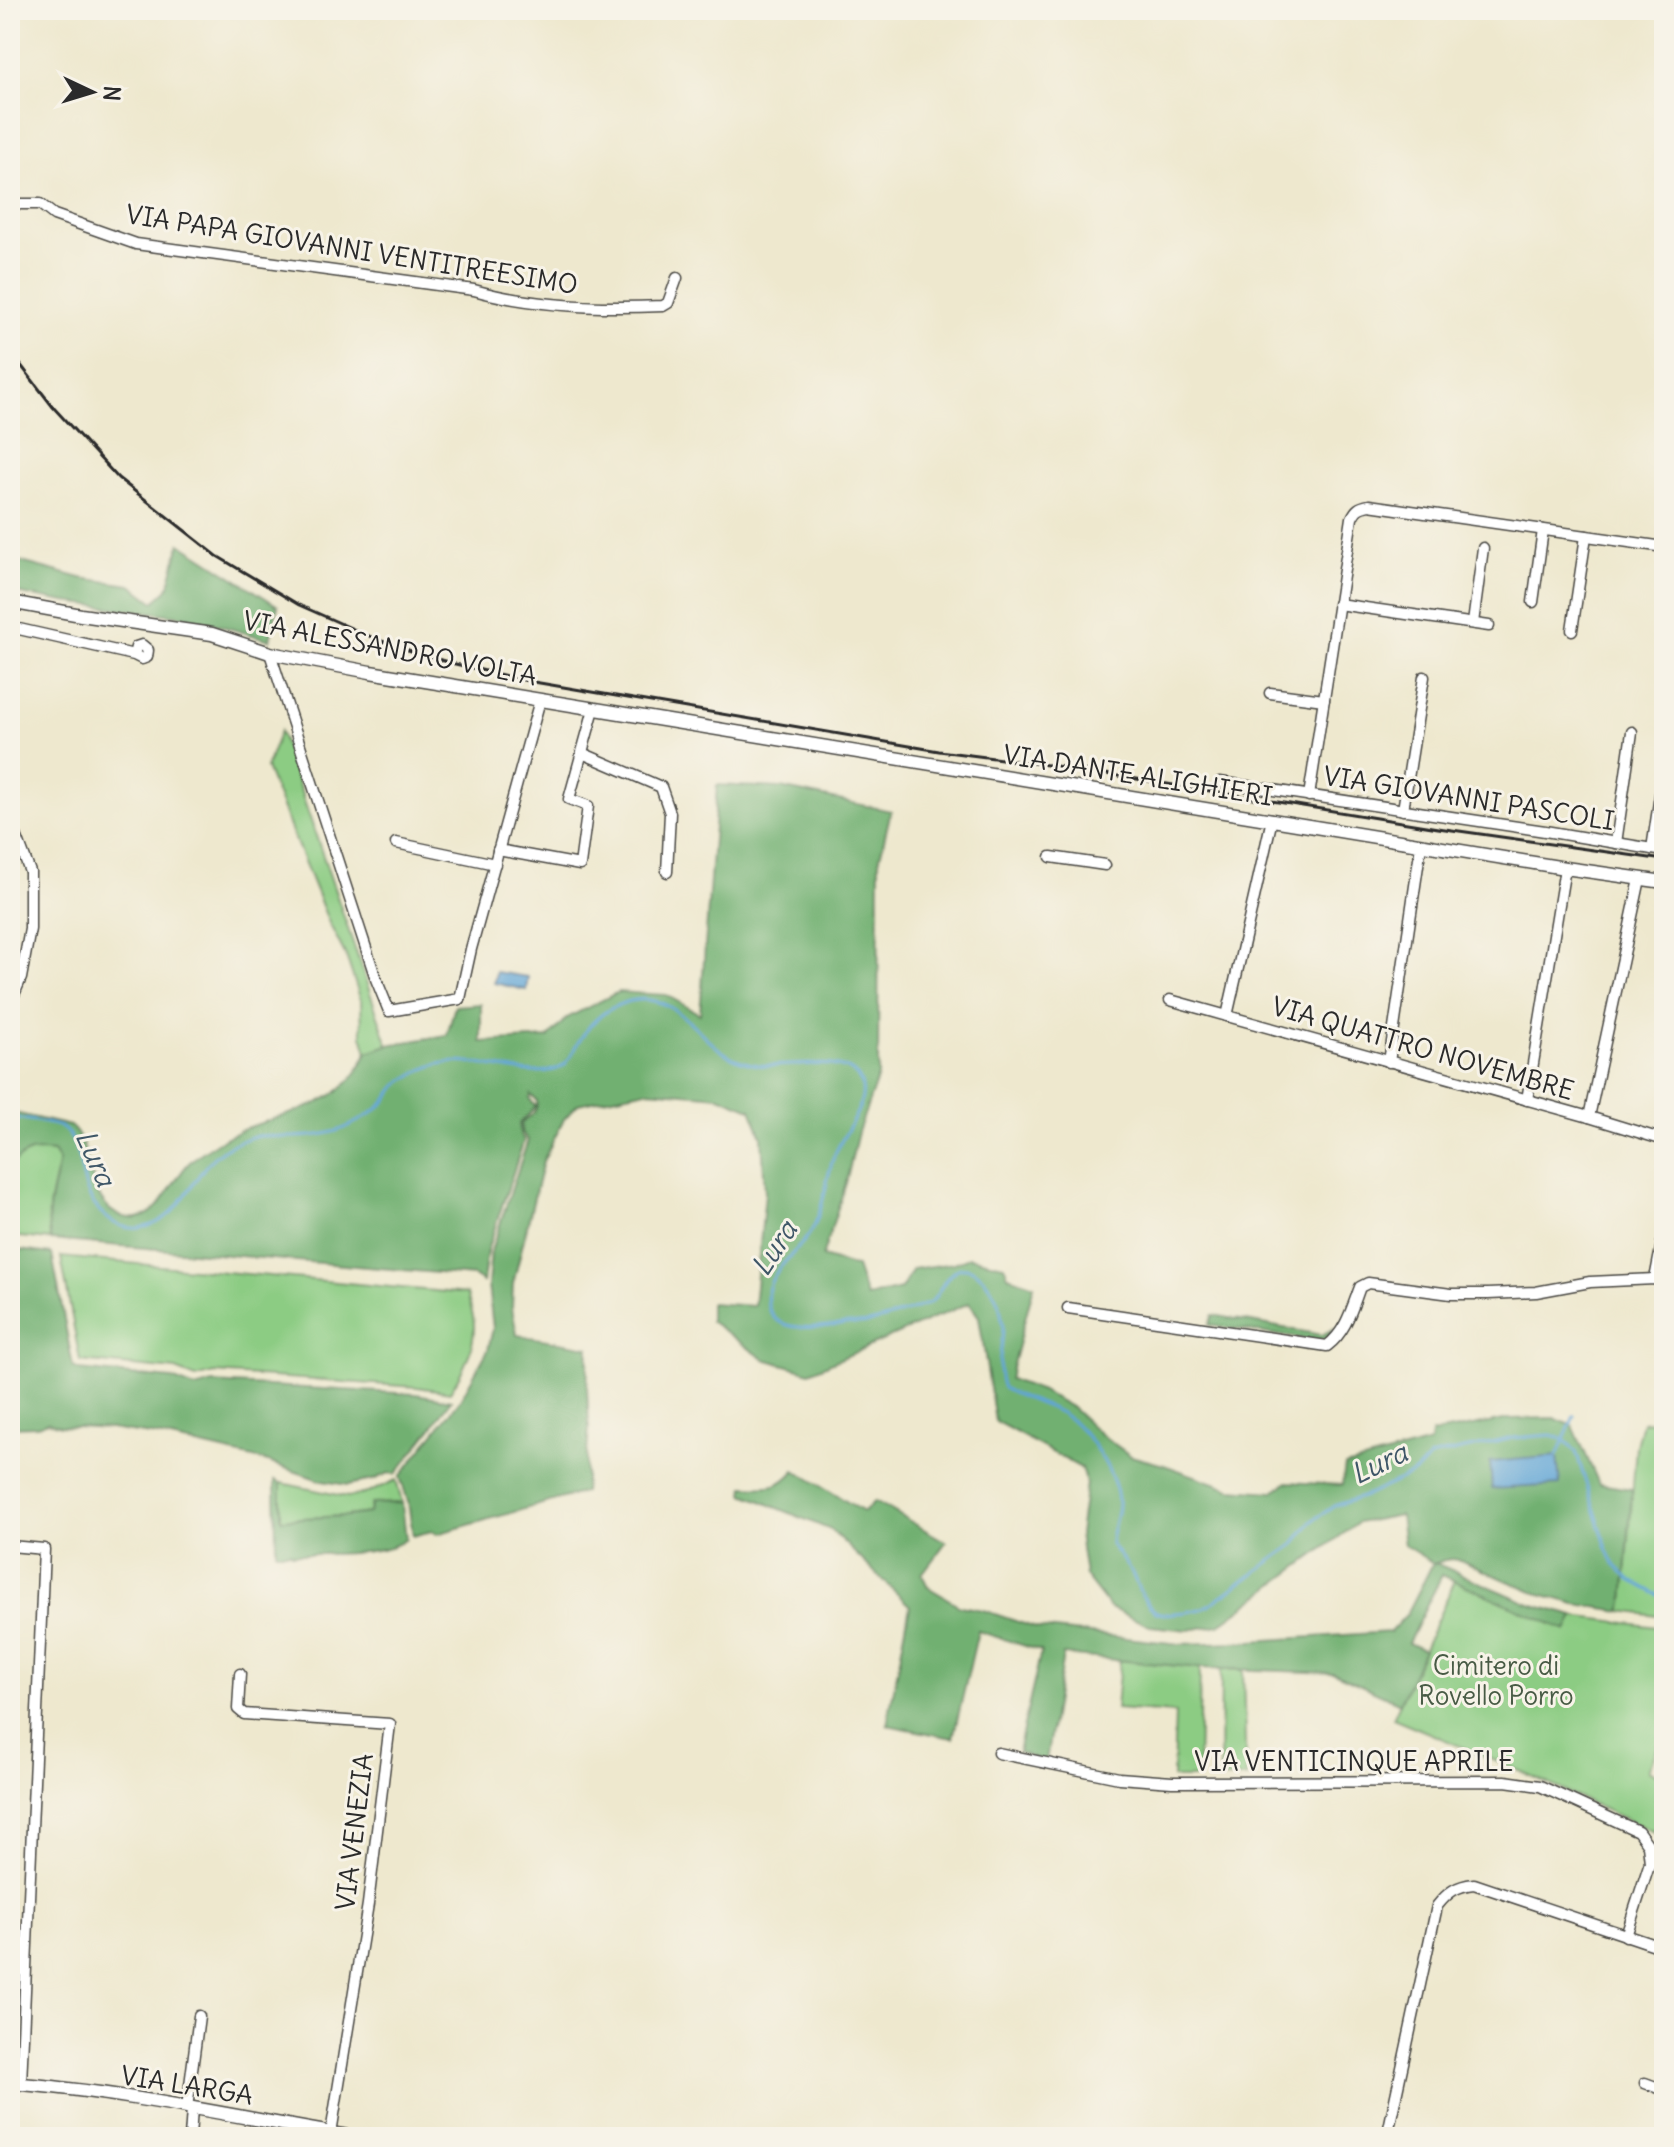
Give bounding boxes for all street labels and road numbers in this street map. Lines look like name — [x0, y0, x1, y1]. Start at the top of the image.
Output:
street label: VIA PAPA GIOVANNI VENTITREESIMO — [124, 197, 580, 301]
street label: VIA ALESSANDRO VOLTA — [240, 603, 540, 693]
street label: VIA DANTE ALIGHIERI — [1001, 737, 1275, 813]
street label: VIA GIOVANNI PASCOLI — [1321, 759, 1617, 837]
street label: VIA QUATTRO NOVEMBRE — [1268, 989, 1578, 1107]
street label: VIA VENTICINQUE APRILE — [1194, 1745, 1514, 1778]
street label: VIA VENEZIA — [328, 1752, 380, 1912]
street label: VIA LARGA — [119, 2058, 255, 2112]

